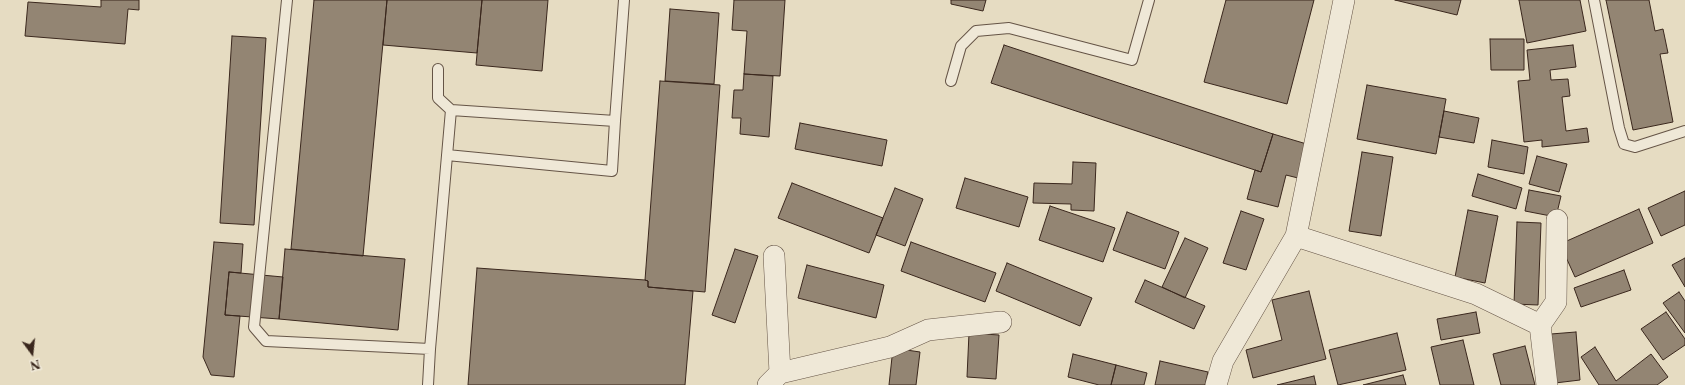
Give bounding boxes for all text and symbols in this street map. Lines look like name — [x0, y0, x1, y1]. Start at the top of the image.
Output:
north arrow — [12, 333, 52, 373]
text: N — [29, 357, 42, 373]

